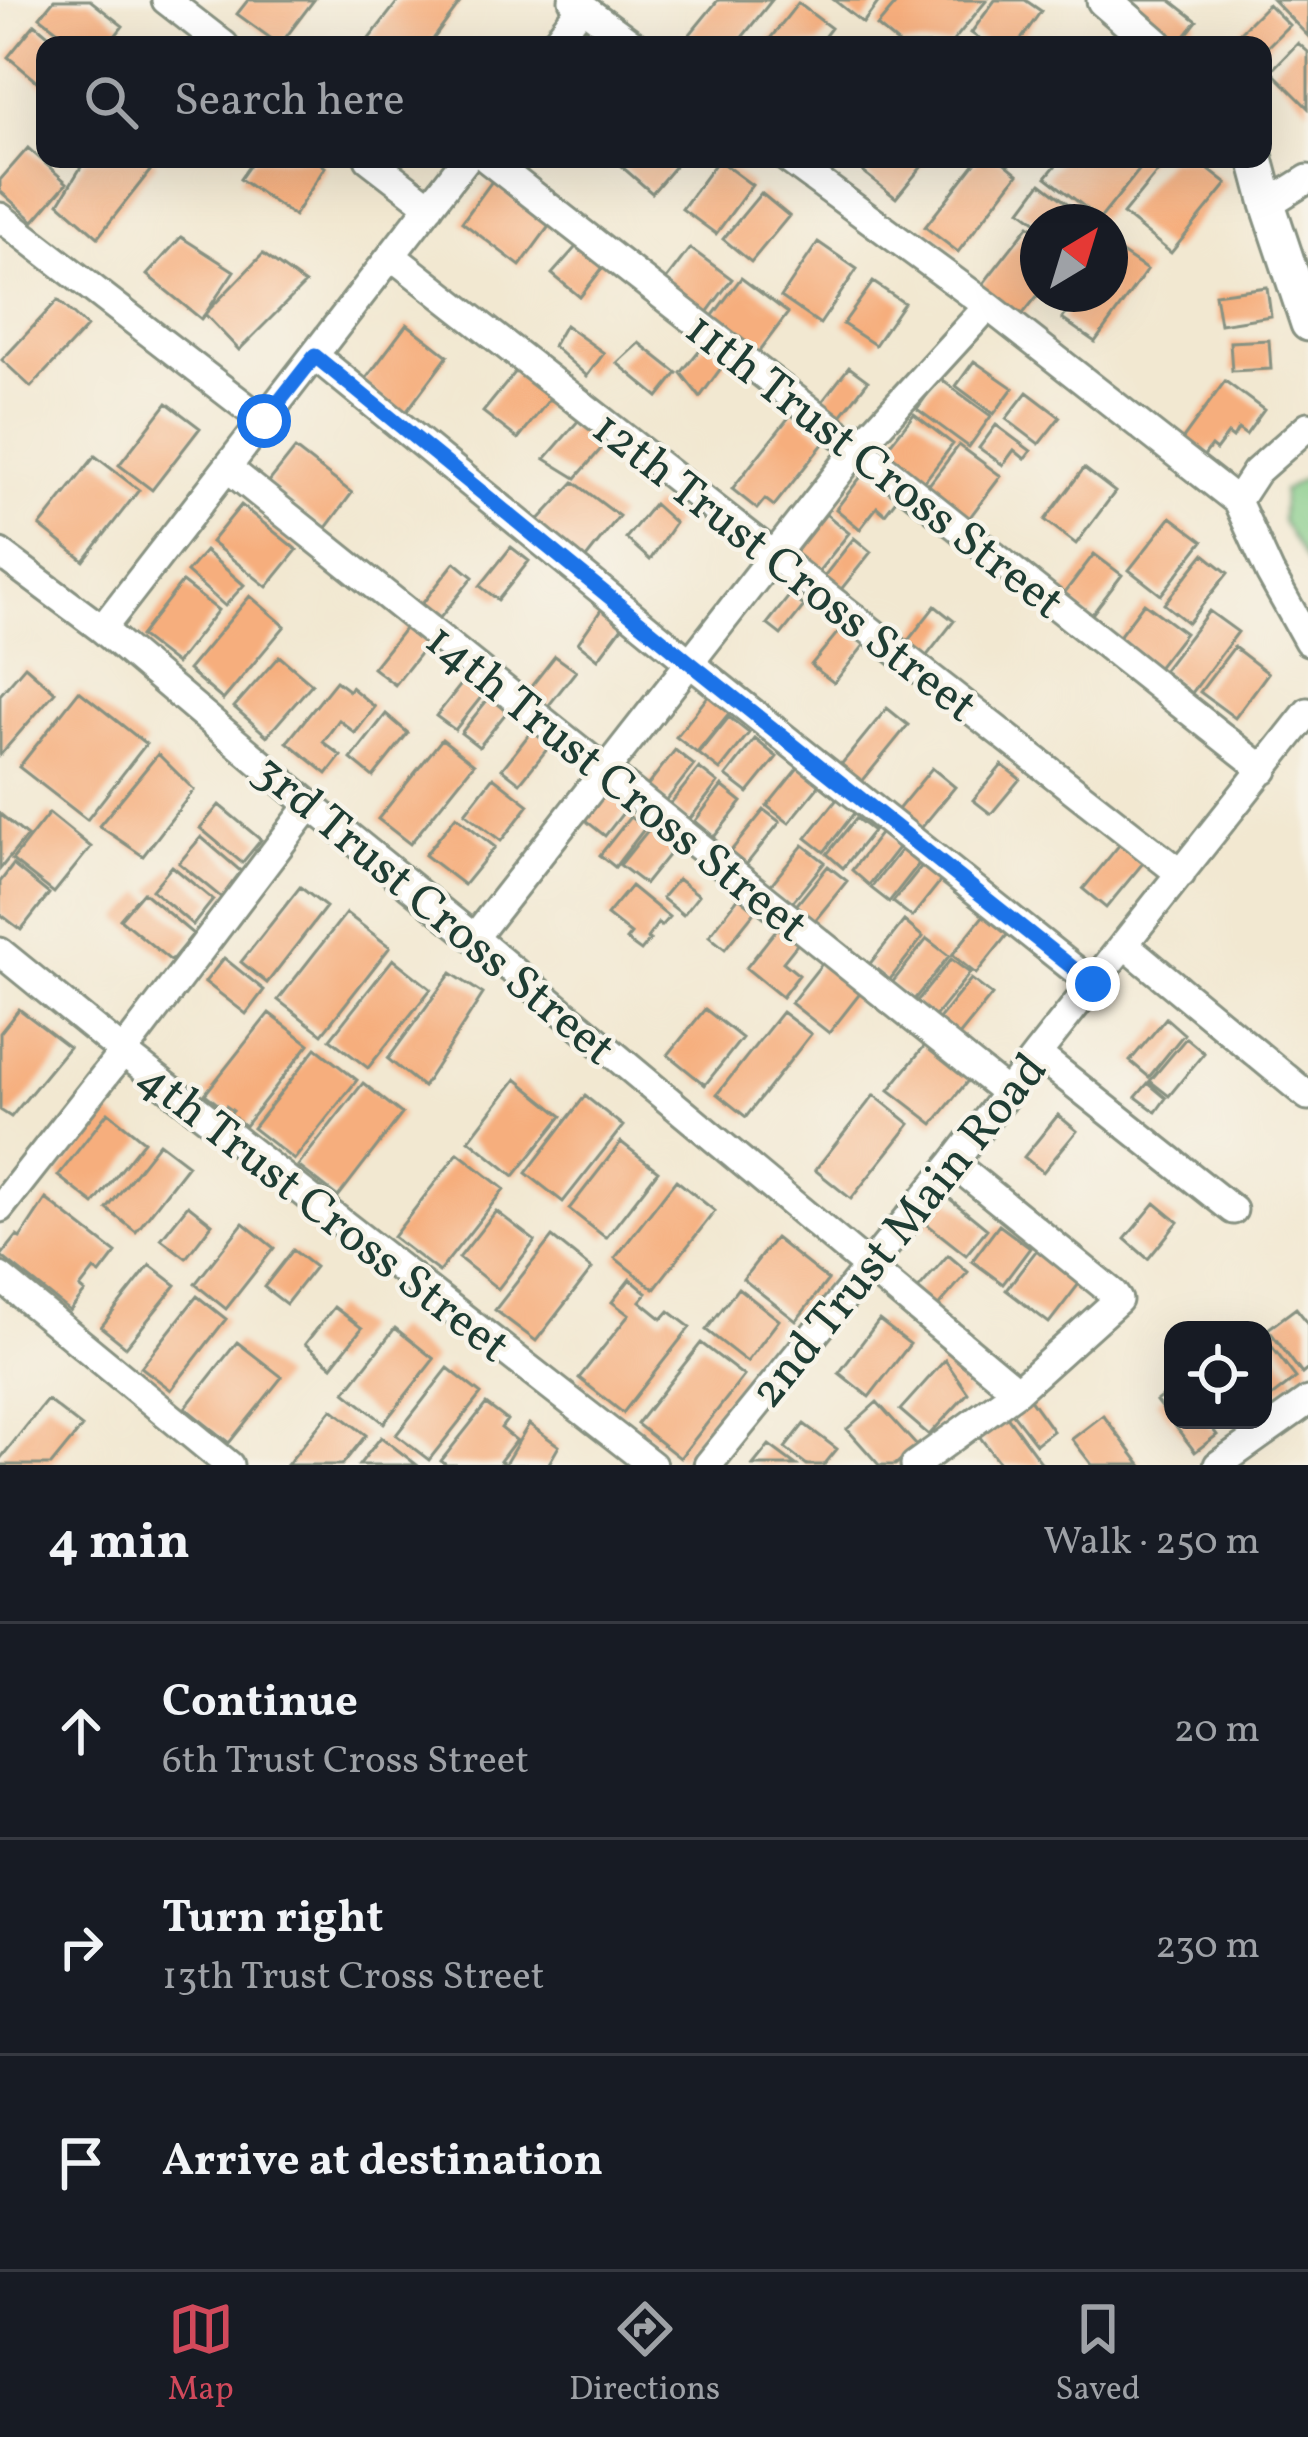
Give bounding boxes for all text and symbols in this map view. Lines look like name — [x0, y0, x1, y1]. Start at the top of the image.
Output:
search box — [36, 36, 1272, 168]
icon: search — [78, 69, 144, 135]
text: Search here — [174, 71, 405, 134]
north arrow — [1020, 204, 1128, 312]
street label: 11th Trust Cross Street — [670, 298, 1077, 637]
route start — [237, 394, 291, 448]
street label: 12th Trust Cross Street — [577, 397, 990, 740]
street label: 14th Trust Cross Street — [410, 609, 821, 960]
street label: 3rd Trust Cross Street — [238, 740, 628, 1083]
route end — [1066, 957, 1120, 1011]
street label: 2nd Trust Main Road — [736, 1040, 1065, 1424]
street label: 4th Trust Cross Street — [122, 1047, 523, 1380]
map controls — [1164, 1321, 1272, 1429]
button: locate — [1164, 1321, 1272, 1429]
text: 4 min — [48, 1508, 190, 1579]
text: Walk · 250 m — [1043, 1516, 1260, 1570]
text: Continue — [162, 1672, 358, 1735]
icon: ahead — [48, 1698, 114, 1764]
text: 20 m — [1174, 1704, 1260, 1758]
text: 6th Trust Cross Street — [162, 1735, 529, 1789]
text: Turn right — [162, 1888, 383, 1951]
icon: right — [48, 1914, 114, 1980]
text: 230 m — [1155, 1920, 1260, 1974]
text: 13th Trust Cross Street — [162, 1951, 544, 2005]
icon: arrive — [48, 2130, 114, 2196]
text: Arrive at destination — [162, 2131, 603, 2194]
tab: Map — [168, 2296, 234, 2414]
tab: Directions — [569, 2296, 720, 2414]
tab: Saved — [1055, 2296, 1140, 2414]

